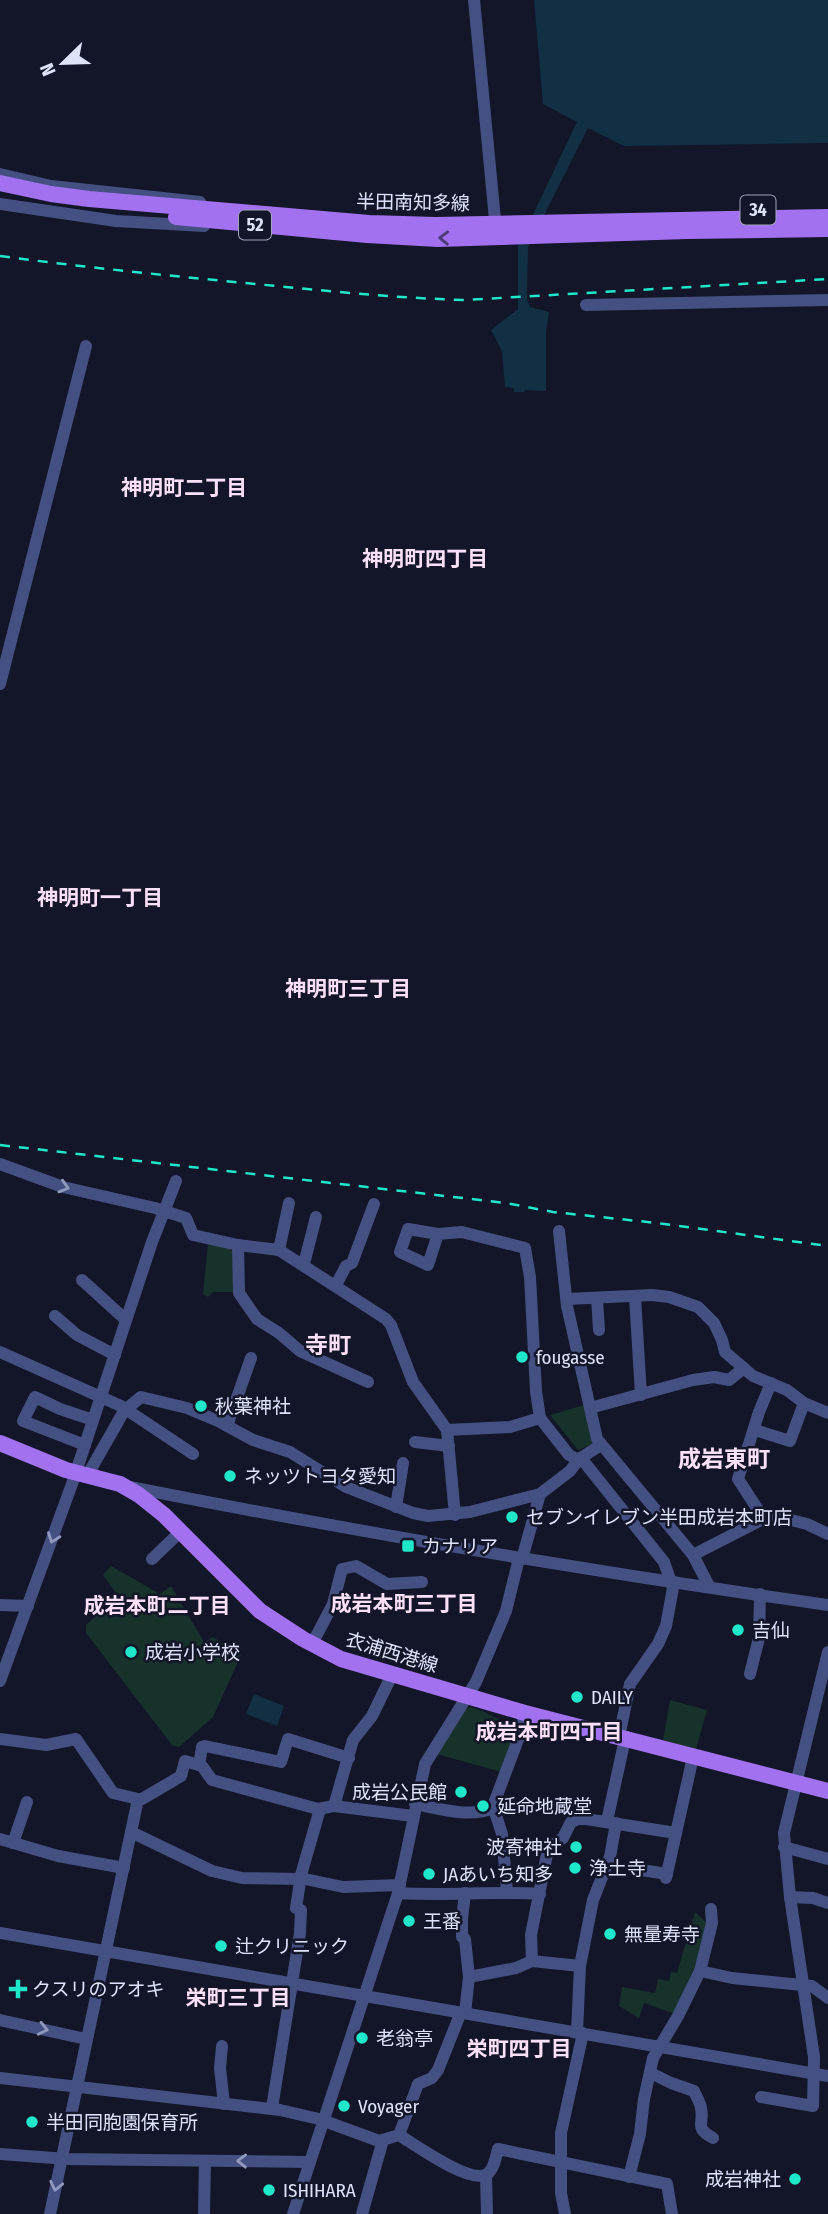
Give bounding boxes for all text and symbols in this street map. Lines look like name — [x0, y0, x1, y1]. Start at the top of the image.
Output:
north arrow — [28, 28, 98, 98]
text: N — [35, 60, 61, 79]
street label: 半田南知多線 — [356, 190, 470, 215]
road number: 34 — [740, 196, 776, 224]
road number: 52 — [239, 210, 271, 240]
one-way arrow — [438, 231, 449, 246]
district label: 神明町二丁目 — [121, 475, 247, 501]
district label: 神明町四丁目 — [362, 546, 488, 572]
district label: 神明町一丁目 — [37, 885, 163, 911]
district label: 神明町三丁目 — [285, 976, 411, 1002]
one-way arrow — [58, 1179, 70, 1193]
district label: 寺町 — [305, 1331, 351, 1359]
place label: fougasse — [536, 1346, 605, 1369]
marker: fougasse — [514, 1349, 530, 1365]
place label: 秋葉神社 — [215, 1395, 291, 1418]
marker: 秋葉神社 — [193, 1398, 209, 1414]
district label: 成岩東町 — [678, 1445, 770, 1473]
place label: ネッツトヨタ愛知 — [244, 1465, 396, 1488]
marker: ネッツトヨタ愛知 — [222, 1468, 238, 1484]
place label: セブンイレブン半田成岩本町店 — [526, 1506, 792, 1529]
marker: セブンイレブン半田成岩本町店 — [504, 1509, 520, 1525]
one-way arrow — [47, 1531, 61, 1543]
place label: カナリア — [422, 1535, 498, 1558]
marker: カナリア — [400, 1538, 416, 1554]
district label: 成岩本町三丁目 — [331, 1591, 478, 1617]
district label: 成岩本町二丁目 — [84, 1593, 231, 1619]
place label: 吉仙 — [752, 1619, 790, 1642]
marker: 吉仙 — [730, 1622, 746, 1638]
street label: 衣浦西港線 — [343, 1628, 441, 1677]
place label: 成岩小学校 — [145, 1641, 240, 1664]
marker: 成岩小学校 — [123, 1644, 139, 1660]
place label: DAILY — [591, 1686, 634, 1709]
marker: DAILY — [569, 1689, 585, 1705]
district label: 成岩本町四丁目 — [476, 1719, 623, 1745]
place label: 成岩公民館 — [352, 1781, 447, 1804]
marker: 成岩公民館 — [453, 1784, 469, 1800]
place label: 延命地蔵堂 — [497, 1795, 592, 1818]
marker: 延命地蔵堂 — [475, 1798, 491, 1814]
place label: 波寄神社 — [486, 1836, 562, 1859]
marker: 波寄神社 — [568, 1839, 584, 1855]
place label: 浄土寺 — [589, 1857, 646, 1880]
marker: 浄土寺 — [567, 1860, 583, 1876]
place label: JAあいち知多 — [443, 1863, 553, 1886]
marker: JAあいち知多 — [421, 1866, 437, 1882]
place label: 王番 — [423, 1910, 461, 1933]
marker: 王番 — [401, 1913, 417, 1929]
place label: 無量寿寺 — [624, 1923, 700, 1946]
marker: 無量寿寺 — [602, 1926, 618, 1942]
place label: 辻クリニック — [235, 1935, 349, 1958]
marker: 辻クリニック — [213, 1938, 229, 1954]
place label: クスリのアオキ — [32, 1978, 164, 2001]
marker: クスリのアオキ — [10, 1981, 26, 1997]
district label: 栄町三丁目 — [186, 1985, 291, 2011]
one-way arrow — [37, 2021, 49, 2036]
place label: 老翁亭 — [376, 2027, 433, 2050]
marker: 老翁亭 — [354, 2030, 370, 2046]
district label: 栄町四丁目 — [467, 2036, 572, 2062]
place label: Voyager — [358, 2095, 419, 2118]
marker: Voyager — [336, 2098, 352, 2114]
place label: 半田同胞園保育所 — [46, 2111, 198, 2134]
marker: 半田同胞園保育所 — [24, 2114, 40, 2130]
one-way arrow — [236, 2154, 247, 2169]
place label: 成岩神社 — [705, 2168, 781, 2191]
marker: 成岩神社 — [787, 2171, 803, 2187]
place label: ISHIHARA — [283, 2179, 356, 2202]
one-way arrow — [49, 2180, 64, 2192]
marker: ISHIHARA — [261, 2182, 277, 2198]

